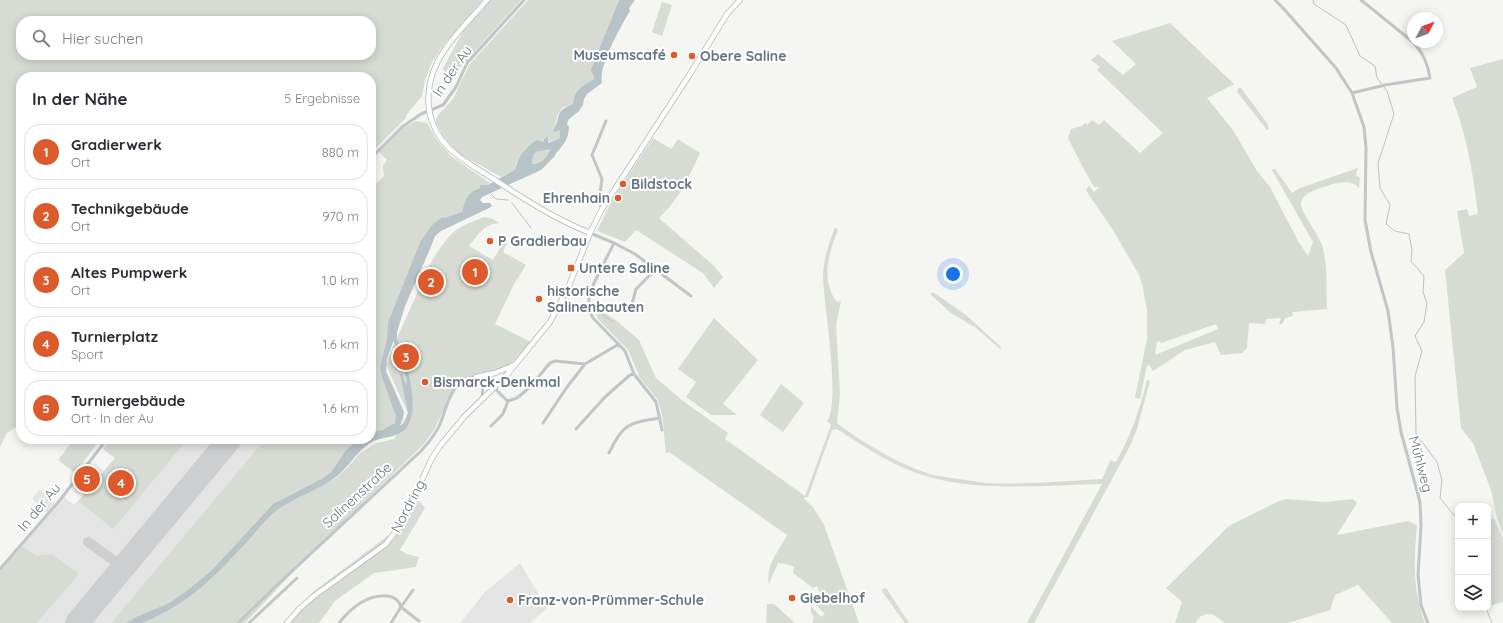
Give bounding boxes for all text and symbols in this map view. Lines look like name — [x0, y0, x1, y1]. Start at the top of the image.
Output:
north arrow — [1407, 12, 1443, 48]
search box — [16, 16, 376, 60]
icon: search — [30, 27, 52, 49]
text: Hier suchen — [62, 29, 143, 48]
street label: In der Au — [428, 42, 476, 100]
place label: Museumscafé — [573, 46, 666, 64]
place label: Obere Saline — [700, 47, 786, 65]
marker: Museumscafé — [669, 50, 679, 60]
marker: Obere Saline — [687, 51, 697, 61]
text: In der Nähe — [32, 88, 128, 109]
text: 5 Ergebnisse — [284, 90, 360, 106]
text: Gradierwerk — [71, 135, 162, 154]
text: 1 — [43, 144, 49, 160]
text: 880 m — [322, 144, 359, 160]
text: Ort — [71, 154, 90, 170]
place label: Bildstock — [631, 175, 692, 193]
marker: Bildstock — [618, 179, 628, 189]
place label: Ehrenhain — [543, 189, 610, 207]
marker: Ehrenhain — [613, 193, 623, 203]
text: Technikgebäude — [71, 199, 189, 218]
text: 2 — [42, 208, 50, 224]
text: 970 m — [322, 208, 359, 224]
text: Ort — [71, 218, 90, 234]
place label: P Gradierbau — [498, 232, 587, 250]
marker: P Gradierbau — [485, 236, 495, 246]
pin: 1 — [462, 257, 488, 287]
place label: Untere Saline — [579, 259, 670, 277]
text: Altes Pumpwerk — [71, 263, 187, 282]
marker: Untere Saline — [566, 263, 576, 273]
your location — [943, 264, 963, 284]
pin: 2 — [418, 267, 444, 297]
text: 3 — [43, 272, 49, 288]
text: 1.0 km — [322, 272, 359, 288]
text: Ort — [71, 282, 90, 298]
place label: historische Salinenbauten — [547, 282, 644, 316]
marker: historische Salinenbauten — [534, 294, 544, 304]
text: Turnierplatz — [71, 327, 158, 346]
text: 4 — [42, 336, 50, 352]
text: 1.6 km — [322, 336, 359, 352]
pin: 3 — [393, 342, 419, 372]
text: Sport — [71, 346, 103, 362]
place label: Bismarck-Denkmal — [433, 373, 561, 391]
marker: Bismarck-Denkmal — [420, 377, 430, 387]
text: Turniergebäude — [71, 391, 185, 410]
text: 5 — [42, 400, 50, 416]
text: 1.6 km — [322, 400, 359, 416]
text: Ort · In der Au — [71, 410, 154, 426]
street label: Mühlweg — [1405, 434, 1437, 494]
street label: Salinenstraße — [319, 458, 395, 532]
pin: 5 — [74, 464, 100, 494]
pin: 4 — [108, 468, 134, 498]
street label: Nordring — [387, 476, 429, 536]
street label: In der Au — [13, 479, 65, 535]
map controls — [1455, 503, 1491, 611]
button: + — [1455, 503, 1491, 539]
button: − — [1455, 539, 1491, 575]
button: layers — [1455, 575, 1491, 611]
place label: Giebelhof — [800, 589, 866, 607]
place label: Franz-von-Prümmer-Schule — [518, 591, 704, 609]
marker: Giebelhof — [787, 593, 797, 603]
marker: Franz-von-Prümmer-Schule — [505, 595, 515, 605]

